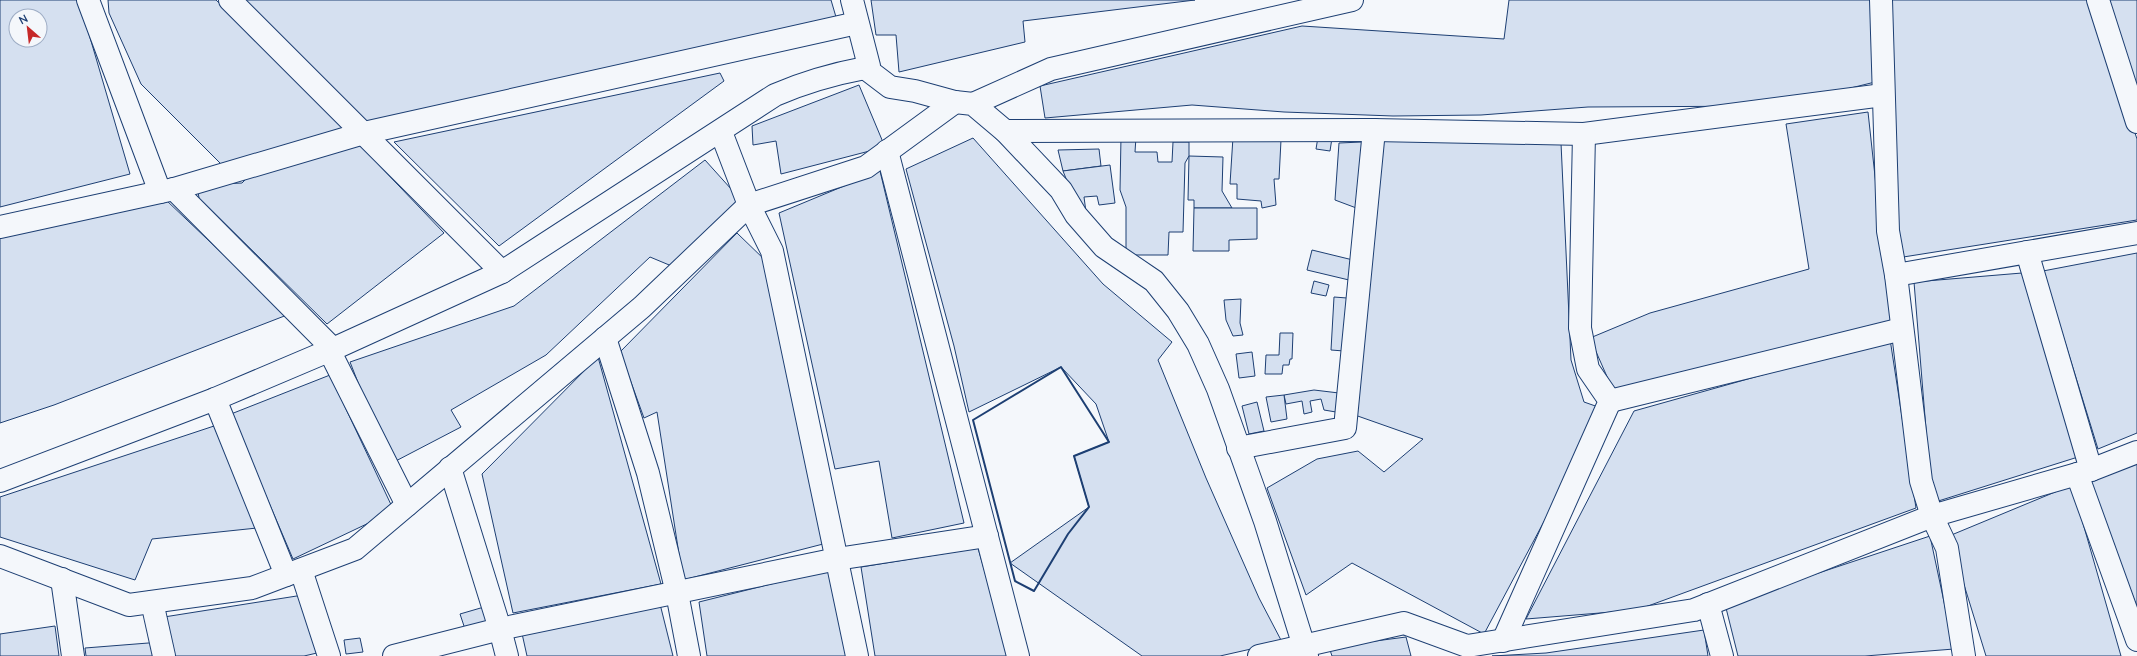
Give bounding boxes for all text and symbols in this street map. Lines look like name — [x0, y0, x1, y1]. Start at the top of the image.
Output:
north arrow — [8, 8, 48, 48]
text: N — [16, 11, 31, 28]

